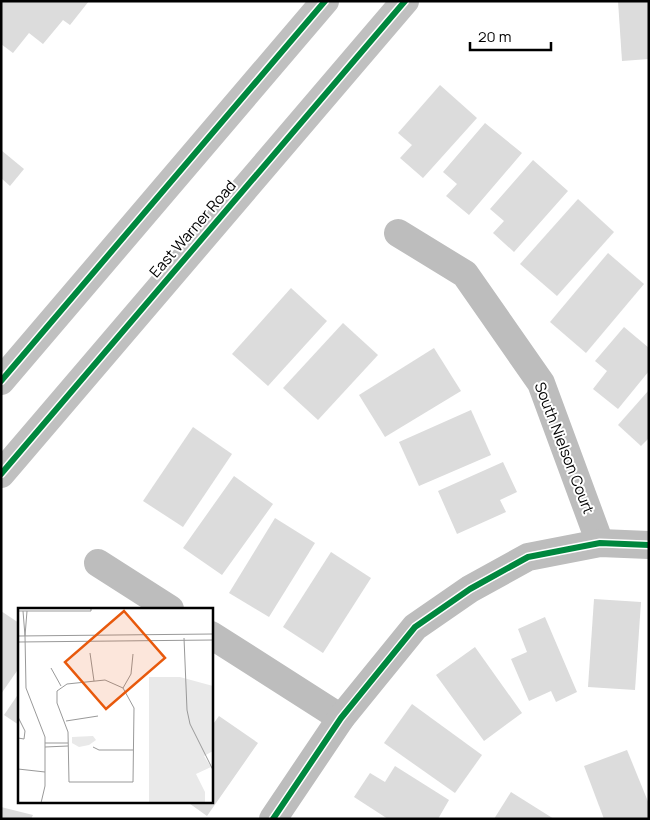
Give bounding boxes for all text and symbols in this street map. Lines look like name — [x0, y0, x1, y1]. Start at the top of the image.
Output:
scale bar — [470, 20, 551, 52]
text: 20 m — [478, 26, 511, 47]
street label: East Warner Road — [145, 176, 241, 282]
street label: South Nielson Court — [530, 379, 599, 517]
inset map — [18, 608, 212, 802]

